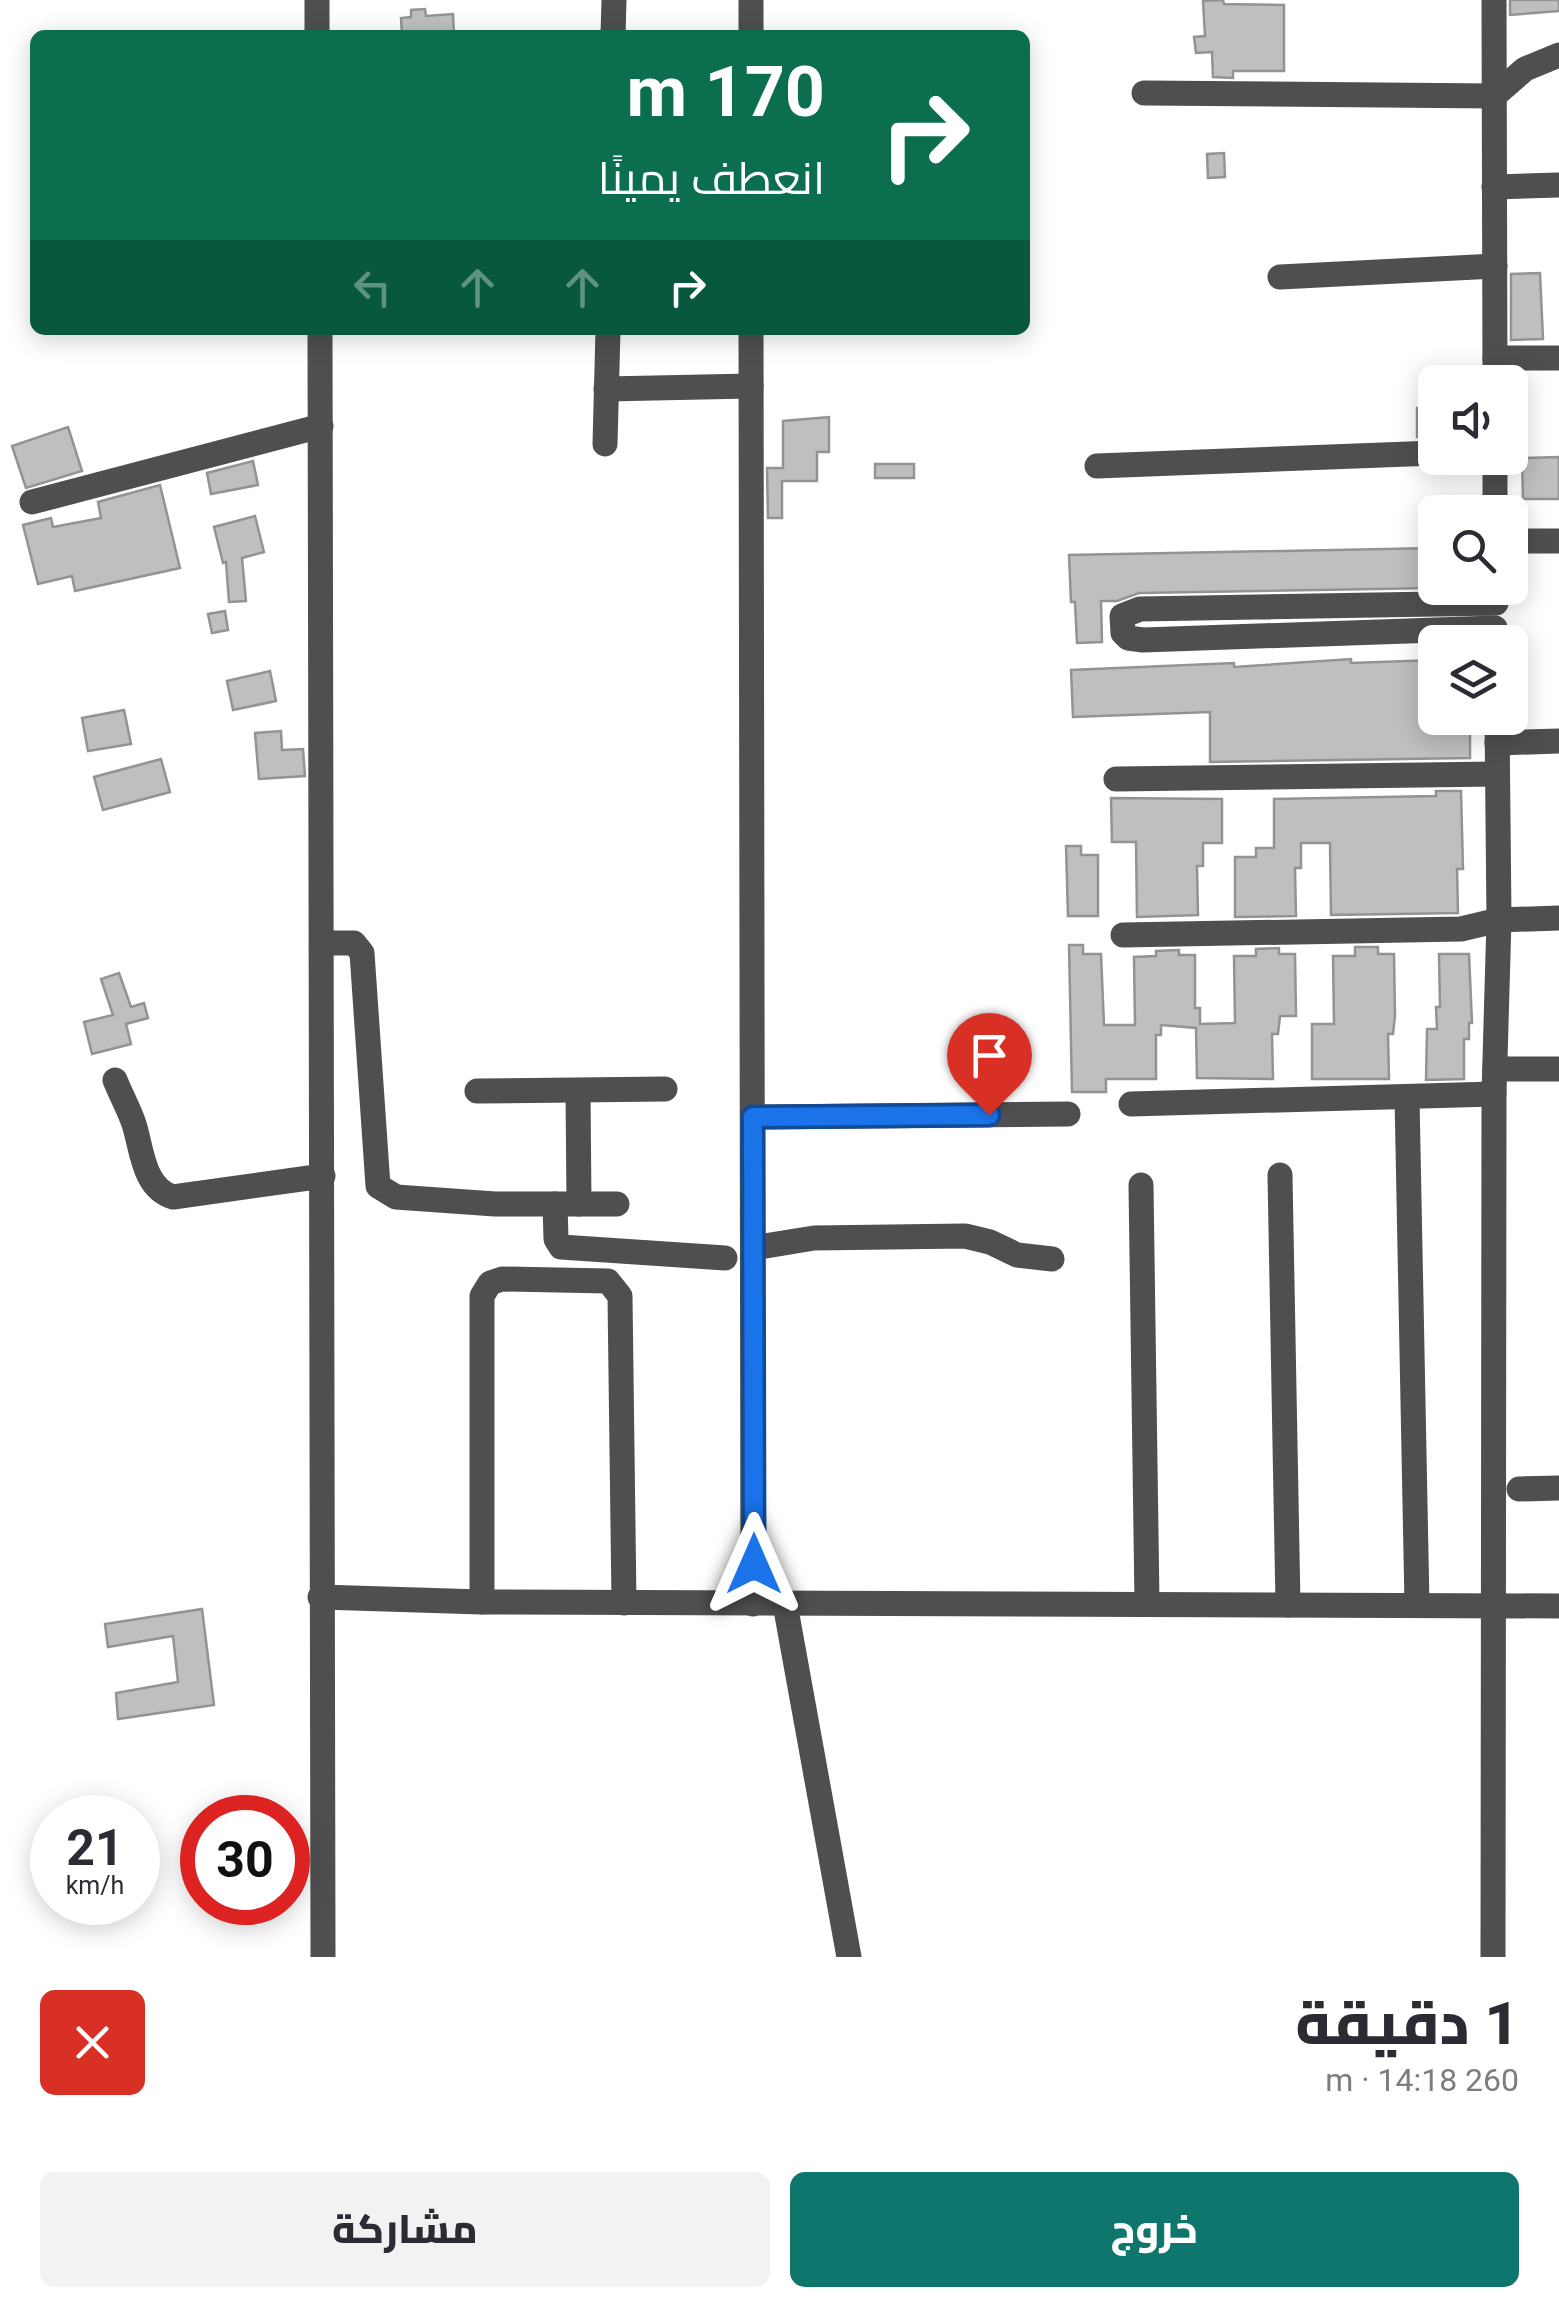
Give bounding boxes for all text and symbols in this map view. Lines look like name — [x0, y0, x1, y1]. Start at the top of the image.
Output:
text: 170 m — [626, 51, 825, 133]
icon: right — [860, 70, 990, 200]
text: انعطف يمينًا — [598, 152, 825, 205]
icon: left — [345, 260, 400, 315]
icon: ahead — [450, 260, 505, 315]
icon: ahead — [555, 260, 610, 315]
icon: right — [660, 260, 715, 315]
map controls — [1418, 365, 1528, 735]
button: sound — [1418, 365, 1528, 475]
button: search — [1418, 495, 1528, 605]
button: layers — [1418, 625, 1528, 735]
pin — [947, 1013, 1032, 1116]
icon: arrive — [962, 1028, 1017, 1083]
position arrow — [702, 1512, 806, 1616]
speed limit sign: 30 — [180, 1795, 310, 1925]
text: 21 — [66, 1819, 124, 1877]
text: km/h — [66, 1871, 124, 1900]
text: 1 دقيقة — [1295, 1988, 1519, 2059]
button: close — [40, 1990, 145, 2095]
text: 260 m · 14:18 — [1325, 2061, 1519, 2099]
button: مشاركة — [40, 2172, 770, 2287]
button: خروج — [790, 2172, 1519, 2287]

